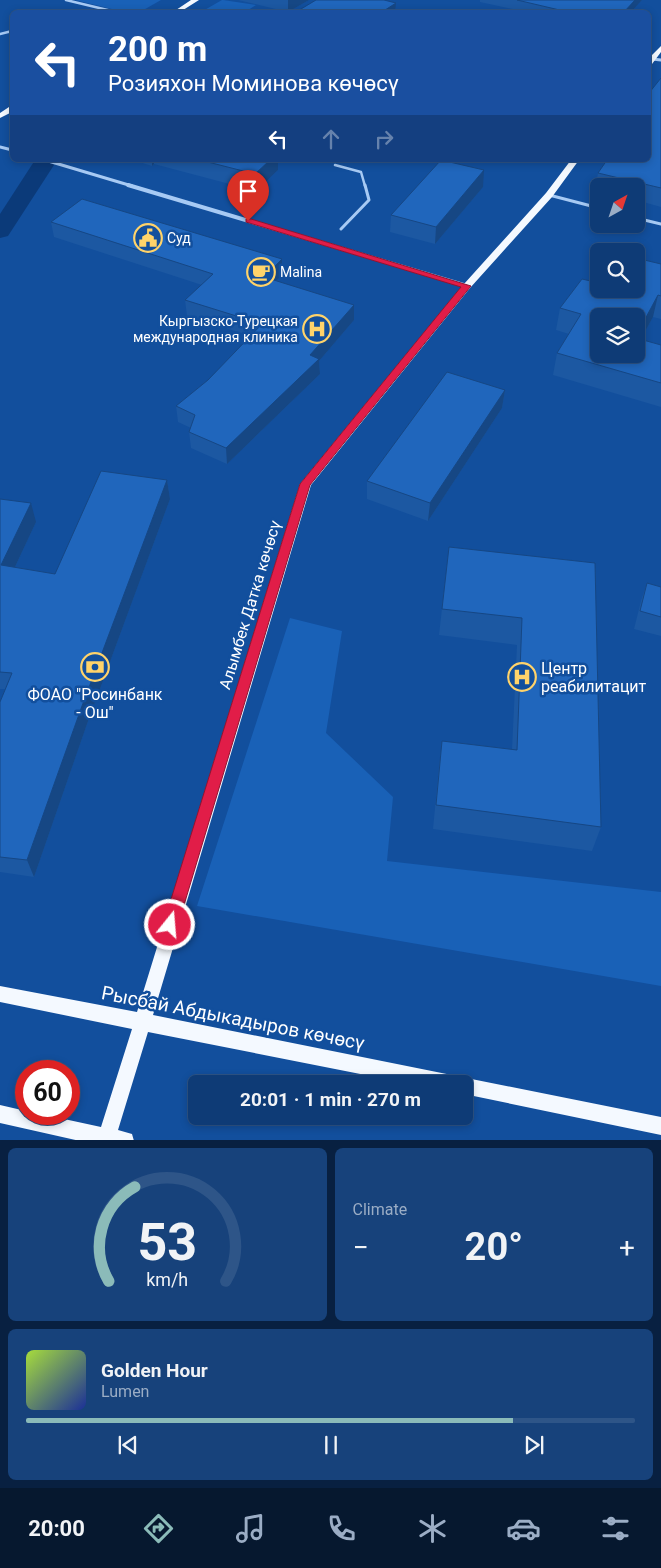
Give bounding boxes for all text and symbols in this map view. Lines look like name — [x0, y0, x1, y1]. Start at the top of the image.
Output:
text: 200 m — [108, 29, 207, 70]
icon: left — [25, 30, 90, 95]
text: Розияхон Моминова көчөсү — [108, 71, 399, 96]
icon: left — [264, 125, 292, 153]
icon: ahead — [317, 125, 345, 153]
icon: right — [370, 125, 398, 153]
pin — [227, 170, 269, 221]
icon: arrive — [234, 177, 262, 205]
north arrow — [590, 178, 645, 232]
map controls — [590, 178, 645, 363]
public building icon: Суд — [133, 223, 163, 253]
place label: Суд — [167, 230, 191, 246]
button: search — [590, 243, 645, 298]
cafe icon: Malina — [246, 257, 276, 287]
place label: Malina — [280, 264, 322, 280]
button: layers — [590, 308, 645, 363]
place label: Кыргызско-Турецкая международная клиника — [133, 313, 298, 345]
hospital icon: Кыргызско-Турецкая международная клиника — [302, 314, 332, 344]
street label: Алымбек Датка көчөсү — [215, 518, 285, 692]
bank icon: ФОАО "Росинбанк - Ош" — [80, 652, 110, 682]
place label: Центр реабилитацит — [541, 659, 647, 696]
hospital icon: Центр реабилитацит — [507, 662, 537, 692]
place label: ФОАО "Росинбанк - Ош" — [27, 685, 163, 722]
position arrow — [143, 898, 195, 950]
street label: Рысбай Абдыкадыров көчөсү — [99, 981, 367, 1055]
speed limit sign: 60 — [15, 1060, 80, 1125]
text: 20:01 · 1 min · 270 m — [240, 1088, 421, 1111]
text: Climate — [353, 1200, 407, 1219]
text: 53 — [137, 1212, 197, 1273]
text: 20° — [465, 1225, 523, 1269]
text: − — [353, 1231, 369, 1264]
text: + — [619, 1231, 635, 1264]
text: km/h — [146, 1269, 188, 1290]
text: Golden Hour — [101, 1359, 208, 1382]
text: Lumen — [101, 1382, 149, 1401]
icon: previous — [114, 1431, 142, 1459]
icon: pause — [317, 1431, 345, 1459]
icon: next — [520, 1431, 548, 1459]
icon: directions — [141, 1511, 176, 1546]
icon: music — [233, 1511, 268, 1546]
icon: phone — [324, 1511, 359, 1546]
icon: climate — [415, 1511, 450, 1546]
icon: car — [506, 1511, 541, 1546]
icon: filters — [598, 1511, 633, 1546]
text: 20:00 — [28, 1516, 85, 1541]

